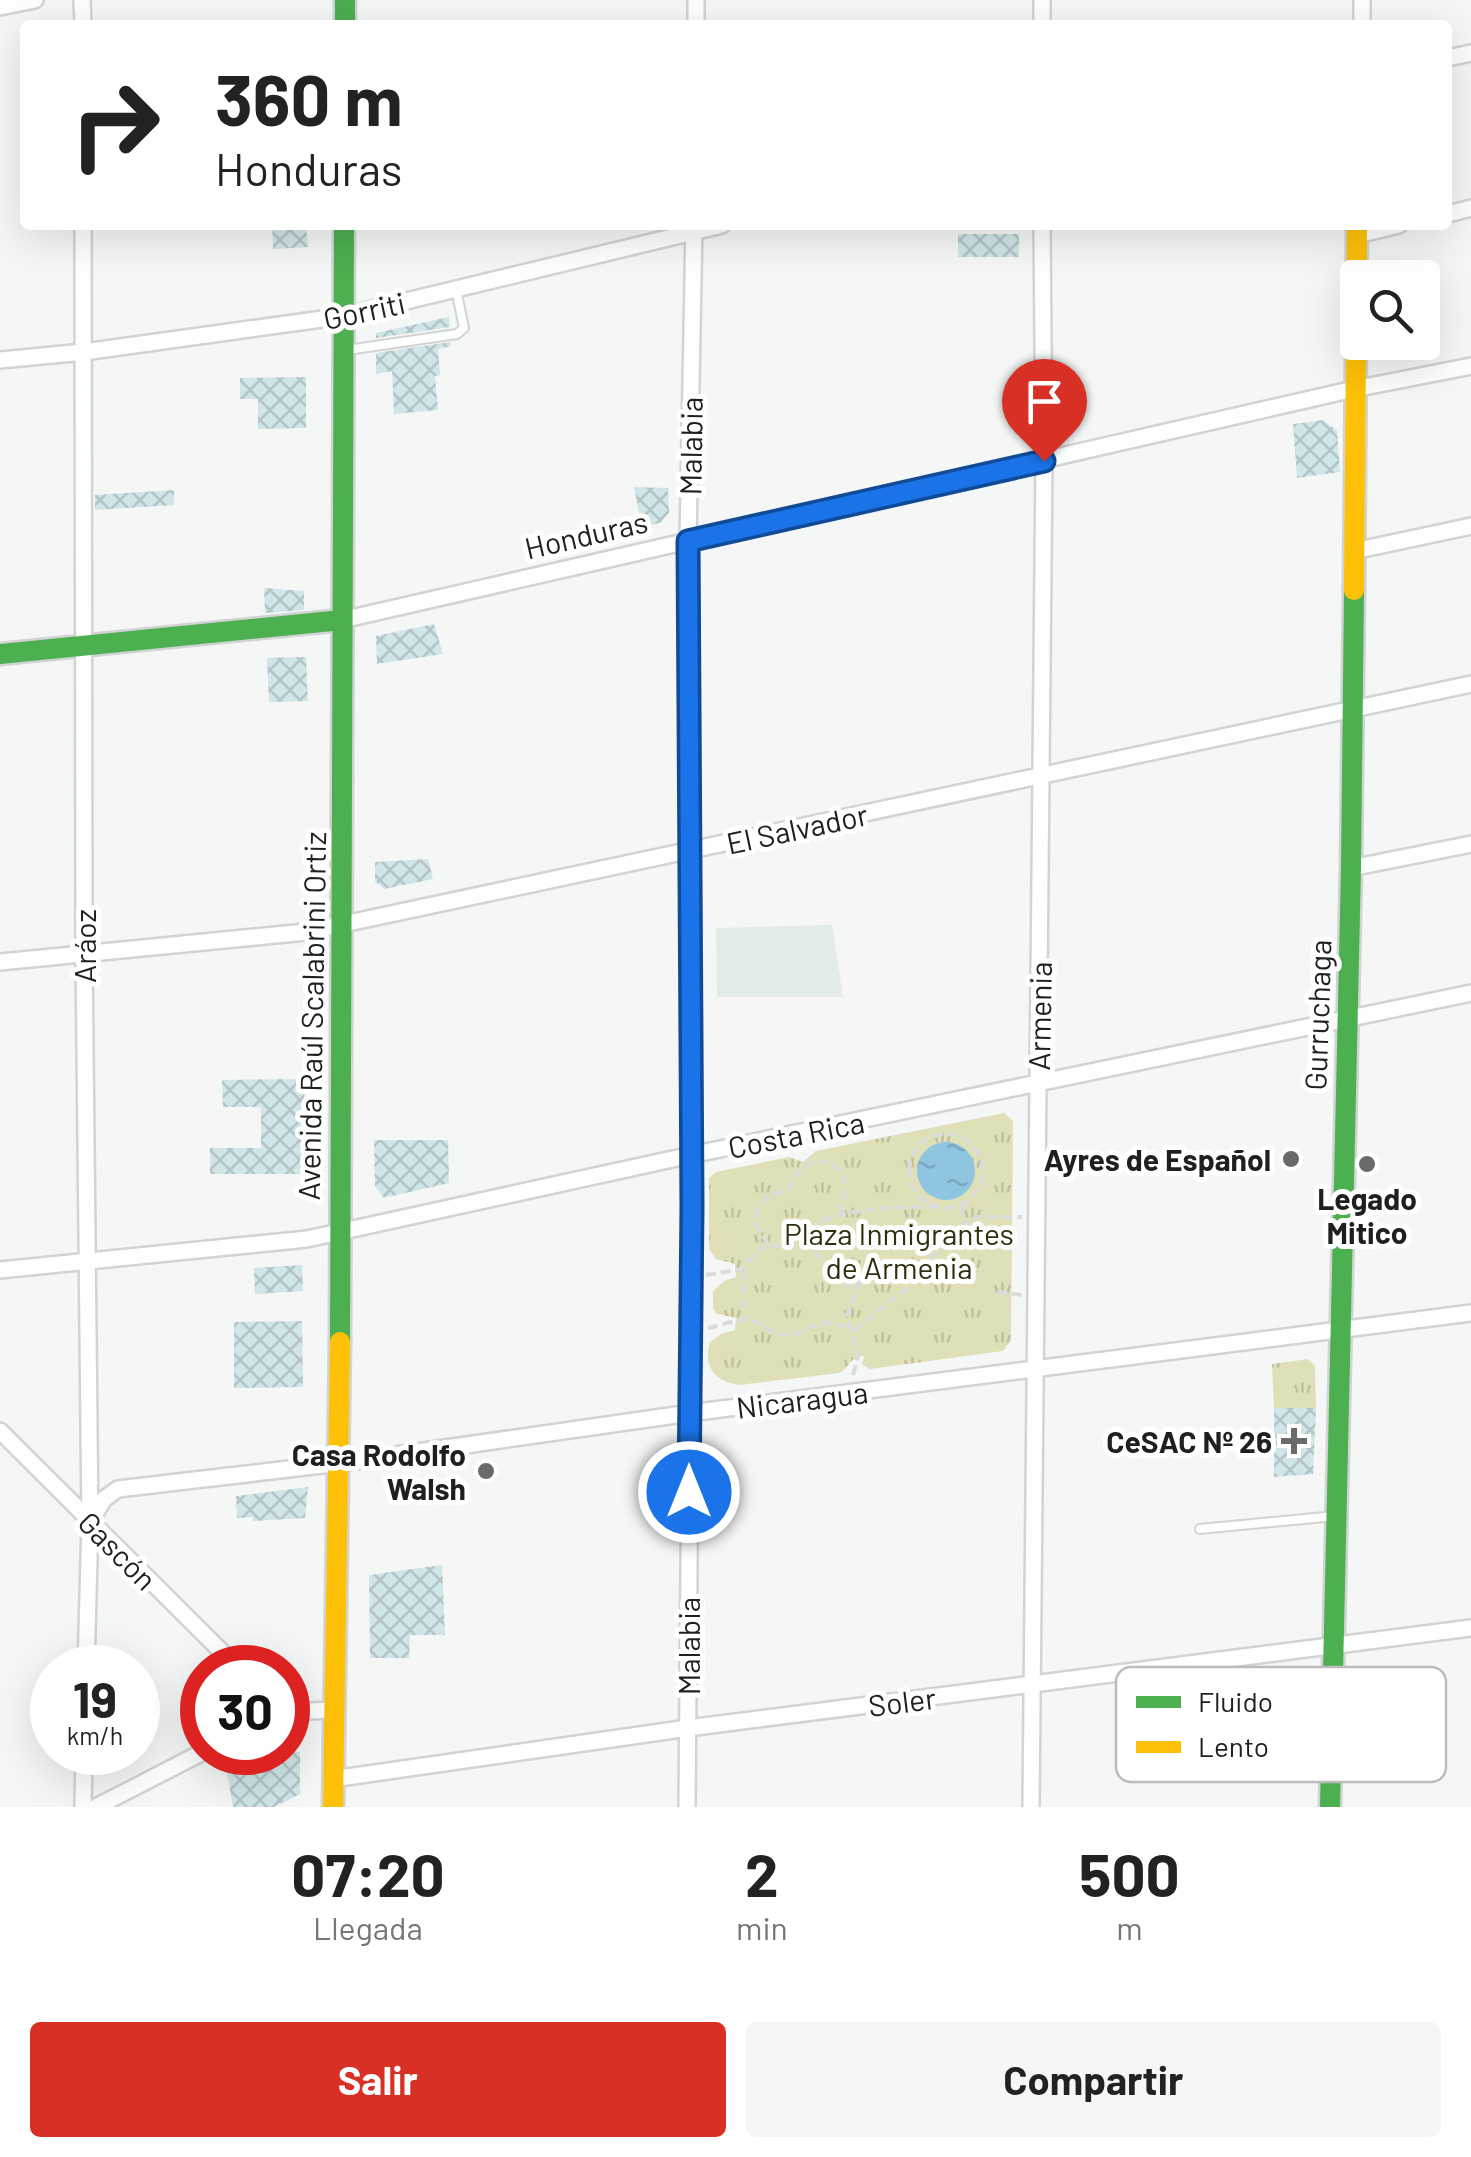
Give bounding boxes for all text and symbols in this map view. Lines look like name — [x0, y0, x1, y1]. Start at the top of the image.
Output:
text: 360 m — [215, 56, 403, 140]
icon: right — [50, 60, 180, 190]
text: Honduras — [215, 141, 403, 195]
map controls — [1340, 260, 1440, 360]
button: search — [1340, 260, 1440, 360]
street label: Gorriti — [320, 284, 408, 336]
pin — [1002, 359, 1087, 462]
icon: arrive — [1017, 374, 1072, 429]
street label: Malabia — [671, 397, 709, 495]
street label: Honduras — [521, 502, 651, 566]
street label: El Salvador — [723, 795, 871, 861]
street label: Avenida Raúl Scalabrini Ortiz — [290, 831, 332, 1201]
street label: Aráoz — [66, 909, 102, 983]
street label: Gurruchaga — [1296, 939, 1338, 1091]
street label: Armenia — [1020, 961, 1058, 1071]
street label: Costa Rica — [725, 1103, 867, 1165]
place label: Ayres de Español — [1044, 1141, 1271, 1177]
marker: Ayres de Español — [1280, 1148, 1302, 1170]
marker: Legado Mitico — [1356, 1153, 1378, 1175]
place label: Legado Mitico — [1317, 1180, 1417, 1250]
park label: Plaza Inmigrantes de Armenia — [784, 1215, 1014, 1285]
street label: Nicaragua — [734, 1373, 870, 1425]
place label: CeSAC Nº 26 — [1106, 1423, 1272, 1459]
marker: CeSAC Nº 26 — [1281, 1428, 1307, 1454]
place label: Casa Rodolfo Walsh — [292, 1436, 466, 1506]
position arrow — [637, 1440, 741, 1544]
marker: Casa Rodolfo Walsh — [475, 1460, 497, 1482]
street label: Gascón — [71, 1503, 165, 1597]
street label: Malabia — [670, 1597, 706, 1695]
speed limit sign: 30 — [180, 1645, 310, 1775]
legend — [1116, 1667, 1446, 1782]
text: 19 — [73, 1668, 117, 1728]
street label: Soler — [866, 1679, 938, 1723]
text: Fluido — [1198, 1684, 1273, 1718]
text: km/h — [67, 1720, 123, 1750]
text: Lento — [1198, 1729, 1269, 1763]
text: 07:20 — [291, 1837, 445, 1909]
text: 2 — [745, 1837, 779, 1909]
text: 500 — [1079, 1837, 1180, 1909]
text: Llegada — [313, 1908, 423, 1946]
text: min — [736, 1908, 788, 1946]
text: m — [1116, 1908, 1143, 1946]
button: Salir — [30, 2022, 726, 2137]
button: Compartir — [746, 2022, 1441, 2137]

